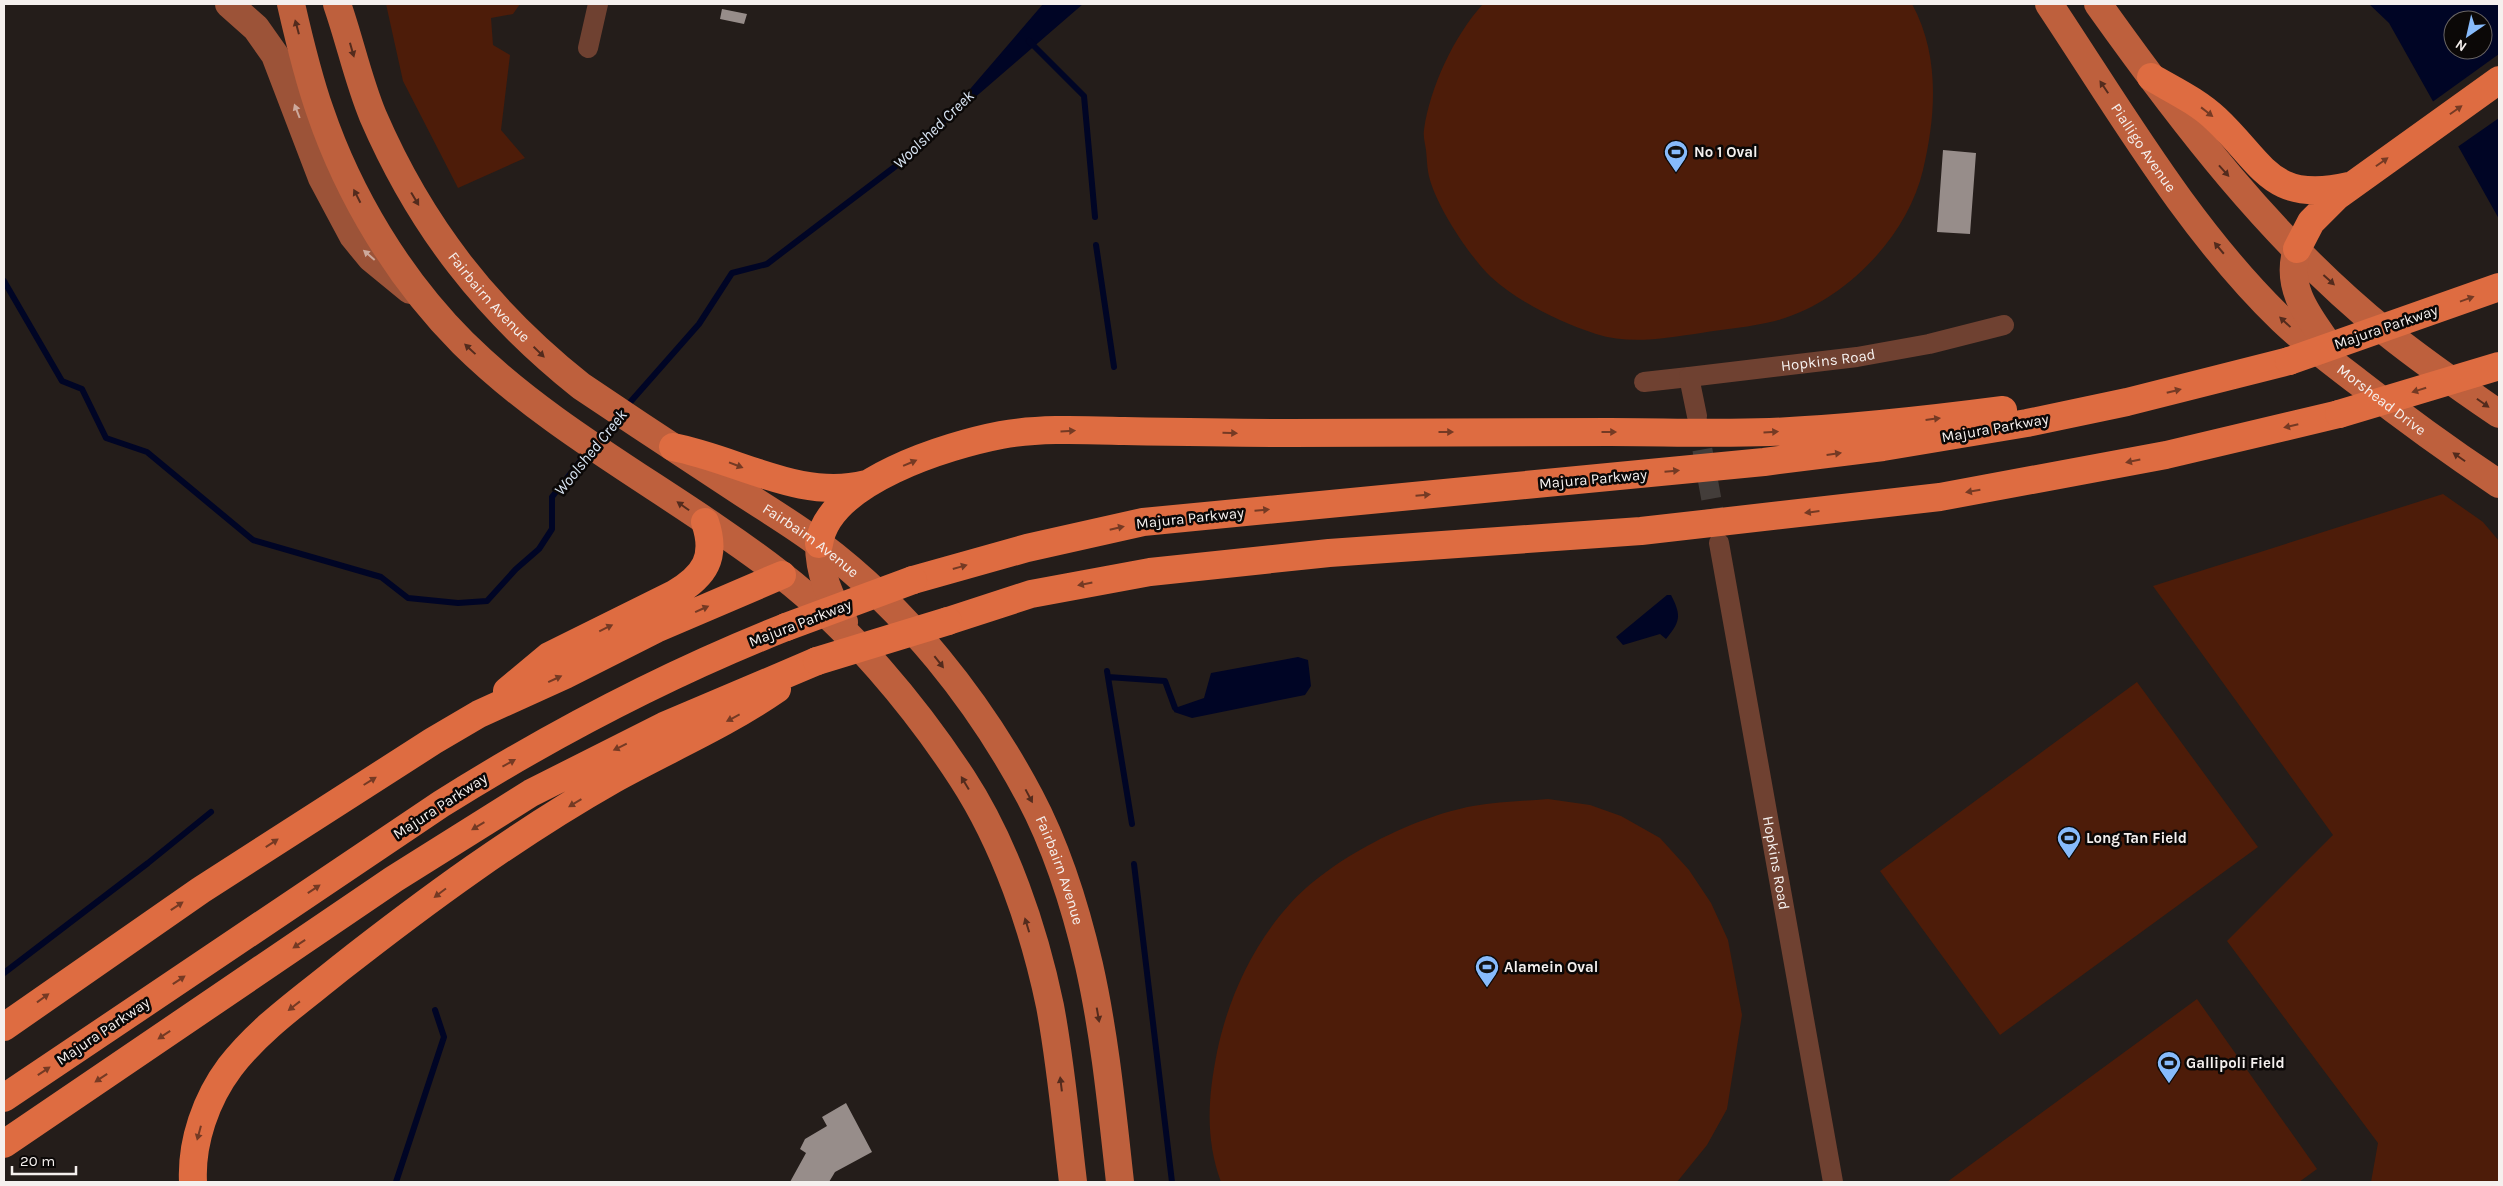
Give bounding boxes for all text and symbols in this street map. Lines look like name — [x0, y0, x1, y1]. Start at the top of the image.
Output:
north arrow — [2443, 10, 2493, 60]
one-way arrow — [293, 20, 301, 35]
text: N — [2452, 36, 2470, 55]
one-way arrow — [348, 43, 356, 58]
one-way arrow — [2099, 80, 2109, 94]
water label: Woolshed Creek — [889, 85, 978, 173]
street label: Pialligo Avenue — [2107, 100, 2180, 196]
one-way arrow — [293, 103, 300, 118]
one-way arrow — [2449, 105, 2463, 115]
one-way arrow — [2200, 107, 2214, 117]
sports icon: No 1 Oval — [1663, 139, 1689, 173]
place label: No 1 Oval — [1694, 143, 1758, 161]
one-way arrow — [2376, 158, 2389, 168]
one-way arrow — [2219, 164, 2230, 177]
one-way arrow — [353, 189, 361, 203]
one-way arrow — [410, 193, 420, 206]
one-way arrow — [2213, 242, 2224, 255]
street label: Fairbairn Avenue — [444, 248, 534, 346]
one-way arrow — [363, 249, 375, 261]
one-way arrow — [2322, 275, 2335, 286]
one-way arrow — [2460, 295, 2475, 303]
street label: Majura Parkway — [2332, 301, 2440, 353]
one-way arrow — [2279, 316, 2291, 328]
one-way arrow — [464, 343, 476, 355]
street label: Hopkins Road — [1780, 345, 1877, 375]
one-way arrow — [533, 346, 545, 358]
street label: Morshead Drive — [2333, 360, 2429, 439]
one-way arrow — [2411, 386, 2426, 394]
one-way arrow — [2166, 387, 2181, 395]
one-way arrow — [2477, 398, 2490, 408]
water label: Woolshed Creek — [550, 405, 631, 499]
street label: Majura Parkway — [1940, 410, 2050, 446]
one-way arrow — [1925, 415, 1941, 423]
one-way arrow — [2284, 422, 2299, 430]
one-way arrow — [1060, 426, 1076, 434]
one-way arrow — [1763, 427, 1779, 435]
one-way arrow — [1438, 428, 1454, 436]
one-way arrow — [1601, 428, 1617, 436]
one-way arrow — [1223, 429, 1239, 437]
one-way arrow — [1826, 450, 1842, 458]
one-way arrow — [2452, 452, 2466, 462]
one-way arrow — [903, 458, 917, 466]
one-way arrow — [2124, 458, 2140, 466]
one-way arrow — [729, 462, 744, 469]
street label: Majura Parkway — [1538, 465, 1648, 493]
one-way arrow — [1665, 467, 1681, 475]
one-way arrow — [1964, 488, 1980, 496]
one-way arrow — [1416, 491, 1432, 499]
street label: Fairbairn Avenue — [759, 499, 863, 581]
one-way arrow — [676, 501, 690, 511]
street label: Majura Parkway — [1135, 503, 1245, 533]
one-way arrow — [1254, 506, 1270, 514]
one-way arrow — [1803, 508, 1819, 516]
one-way arrow — [1110, 524, 1125, 532]
one-way arrow — [952, 563, 967, 571]
one-way arrow — [1076, 580, 1092, 588]
street label: Majura Parkway — [746, 595, 854, 651]
one-way arrow — [695, 604, 709, 612]
one-way arrow — [598, 624, 613, 632]
one-way arrow — [933, 655, 944, 668]
one-way arrow — [548, 675, 562, 683]
one-way arrow — [726, 714, 741, 722]
one-way arrow — [613, 743, 627, 751]
one-way arrow — [502, 758, 515, 767]
street label: Majura Parkway — [390, 769, 490, 843]
one-way arrow — [364, 776, 377, 786]
one-way arrow — [960, 777, 969, 790]
one-way arrow — [1025, 789, 1033, 804]
one-way arrow — [568, 798, 581, 807]
street label: Fairbairn Avenue — [1032, 813, 1087, 927]
street label: Hopkins Road — [1759, 815, 1793, 911]
one-way arrow — [472, 821, 485, 830]
sports icon: Long Tan Field — [2056, 825, 2082, 859]
place label: Long Tan Field — [2086, 829, 2187, 847]
one-way arrow — [266, 838, 279, 848]
one-way arrow — [307, 884, 320, 894]
one-way arrow — [433, 888, 447, 898]
one-way arrow — [170, 901, 184, 911]
one-way arrow — [1023, 917, 1031, 932]
one-way arrow — [292, 939, 305, 949]
sports icon: Alamein Oval — [1474, 954, 1500, 988]
place label: Alamein Oval — [1504, 958, 1598, 976]
one-way arrow — [172, 975, 186, 985]
one-way arrow — [36, 993, 50, 1003]
street label: Majura Parkway — [53, 993, 153, 1069]
one-way arrow — [288, 1000, 301, 1011]
one-way arrow — [1095, 1007, 1103, 1023]
one-way arrow — [157, 1030, 171, 1040]
sports icon: Gallipoli Field — [2156, 1050, 2182, 1084]
place label: Gallipoli Field — [2186, 1054, 2285, 1072]
one-way arrow — [37, 1066, 51, 1076]
one-way arrow — [95, 1073, 108, 1082]
one-way arrow — [1057, 1075, 1065, 1091]
one-way arrow — [194, 1126, 202, 1141]
scale bar — [12, 1144, 76, 1176]
text: 20 m — [20, 1152, 55, 1170]

